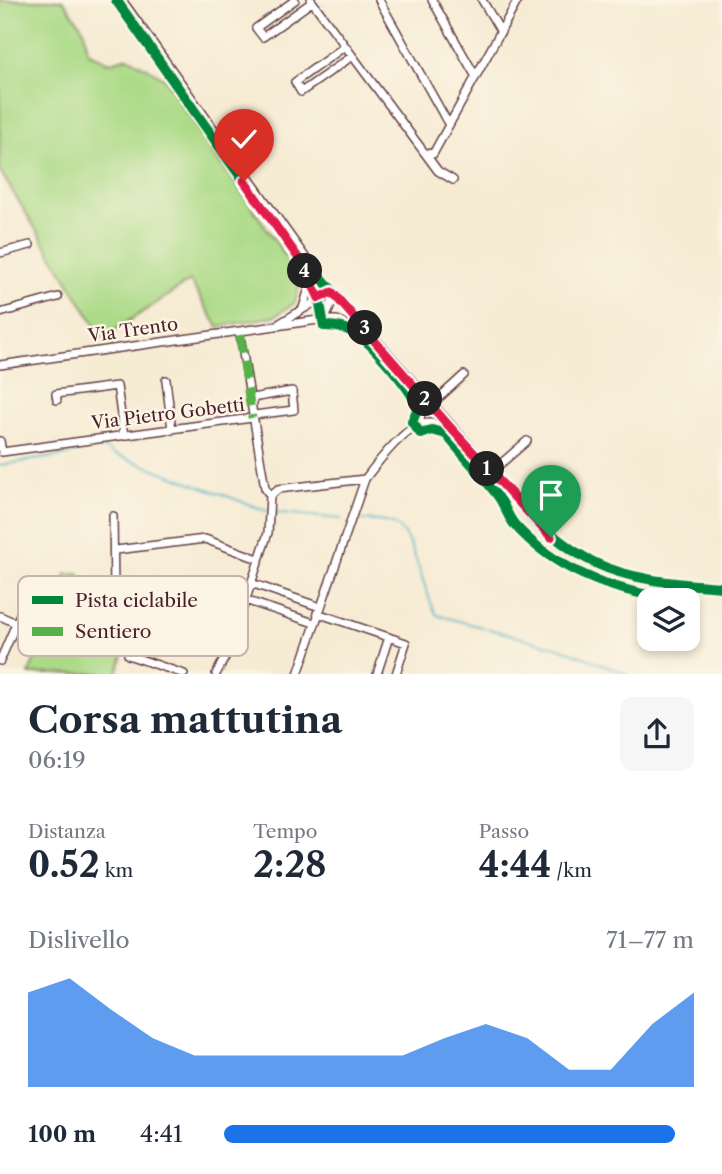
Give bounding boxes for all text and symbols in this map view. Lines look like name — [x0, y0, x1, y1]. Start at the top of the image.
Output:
pin — [214, 109, 274, 181]
icon: check — [225, 120, 263, 158]
pin: 4 — [288, 254, 322, 288]
text: 4 — [299, 259, 310, 282]
pin: 3 — [348, 310, 382, 346]
street label: Via Trento — [86, 313, 179, 347]
text: 3 — [359, 316, 370, 339]
pin: 2 — [408, 382, 442, 416]
text: 2 — [419, 387, 430, 410]
street label: Via Pietro Gobetti — [89, 394, 246, 434]
pin: 1 — [470, 452, 504, 486]
text: 1 — [482, 457, 491, 480]
pin — [521, 465, 581, 537]
icon: arrive — [532, 476, 570, 514]
legend — [18, 576, 248, 656]
map controls — [637, 588, 700, 651]
button: layers — [637, 588, 700, 651]
text: Pista ciclabile — [75, 589, 198, 612]
text: Sentiero — [75, 620, 151, 643]
text: Corsa mattutina — [28, 696, 343, 743]
button: share — [620, 697, 694, 771]
text: 06:19 — [28, 746, 86, 774]
text: Distanza — [28, 820, 106, 843]
text: Tempo — [253, 820, 317, 843]
text: Passo — [479, 820, 529, 843]
text: 0.52 — [28, 843, 100, 886]
text: 2:28 — [253, 843, 327, 886]
text: 4:44 — [479, 843, 551, 886]
text: km — [100, 859, 133, 882]
text: /km — [551, 859, 592, 882]
text: Dislivello — [28, 926, 130, 954]
text: 71–77 m — [606, 926, 694, 954]
text: 100 m — [28, 1120, 96, 1148]
text: 4:41 — [140, 1120, 183, 1148]

